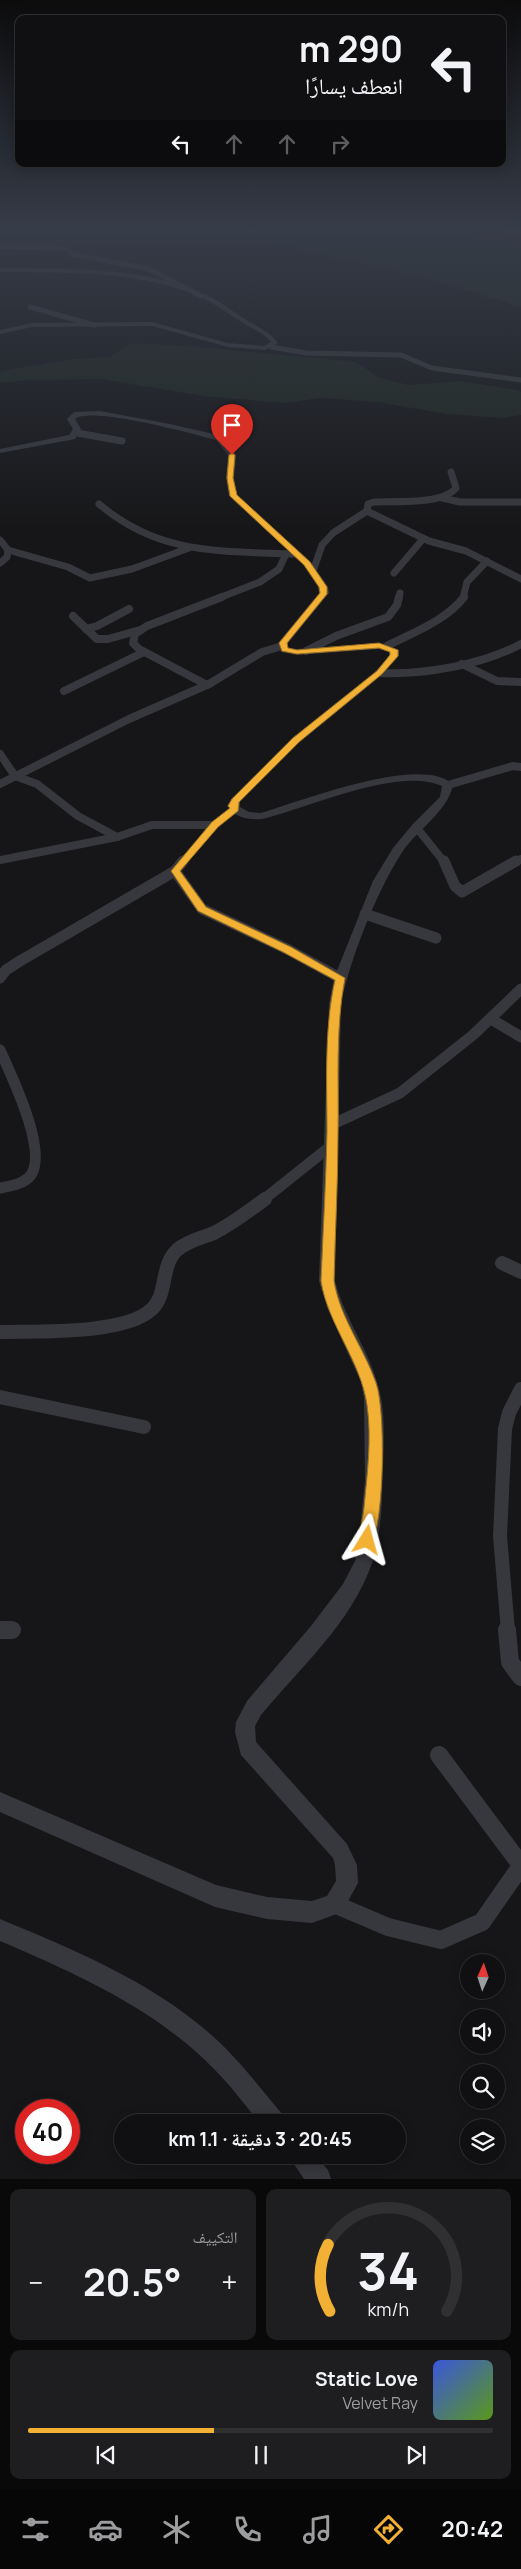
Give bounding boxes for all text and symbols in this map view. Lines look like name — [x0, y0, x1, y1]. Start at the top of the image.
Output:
text: 290 m — [299, 25, 403, 73]
icon: left — [421, 35, 486, 100]
text: انعطف يسارًا — [305, 71, 403, 101]
icon: left — [167, 130, 195, 158]
icon: ahead — [220, 130, 248, 158]
icon: ahead — [273, 130, 301, 158]
icon: right — [326, 130, 354, 158]
pin — [211, 404, 253, 455]
icon: arrive — [218, 411, 246, 439]
position arrow — [340, 1513, 392, 1565]
north arrow — [460, 1954, 505, 1999]
map controls — [460, 1954, 505, 2164]
button: sound — [460, 2009, 505, 2054]
button: search — [460, 2064, 505, 2109]
speed limit sign: 40 — [15, 2099, 80, 2164]
button: layers — [460, 2119, 505, 2164]
text: 20:45 · 3 دقيقة · 1.1 km — [168, 2126, 352, 2152]
text: التكييف — [193, 2226, 238, 2248]
text: 34 — [357, 2235, 419, 2306]
text: 20.5° — [83, 2255, 182, 2307]
text: − — [28, 2263, 43, 2301]
text: + — [221, 2263, 237, 2301]
text: km/h — [367, 2297, 409, 2321]
text: Static Love — [315, 2366, 418, 2392]
text: Velvet Ray — [343, 2392, 418, 2414]
icon: previous — [92, 2441, 120, 2469]
icon: pause — [247, 2441, 275, 2469]
icon: next — [402, 2441, 430, 2469]
icon: filters — [18, 2512, 53, 2547]
icon: car — [88, 2512, 123, 2547]
icon: climate — [159, 2512, 194, 2547]
icon: phone — [230, 2512, 265, 2547]
icon: music — [300, 2512, 335, 2547]
icon: directions — [371, 2512, 406, 2547]
text: 20:42 — [442, 2514, 503, 2544]

